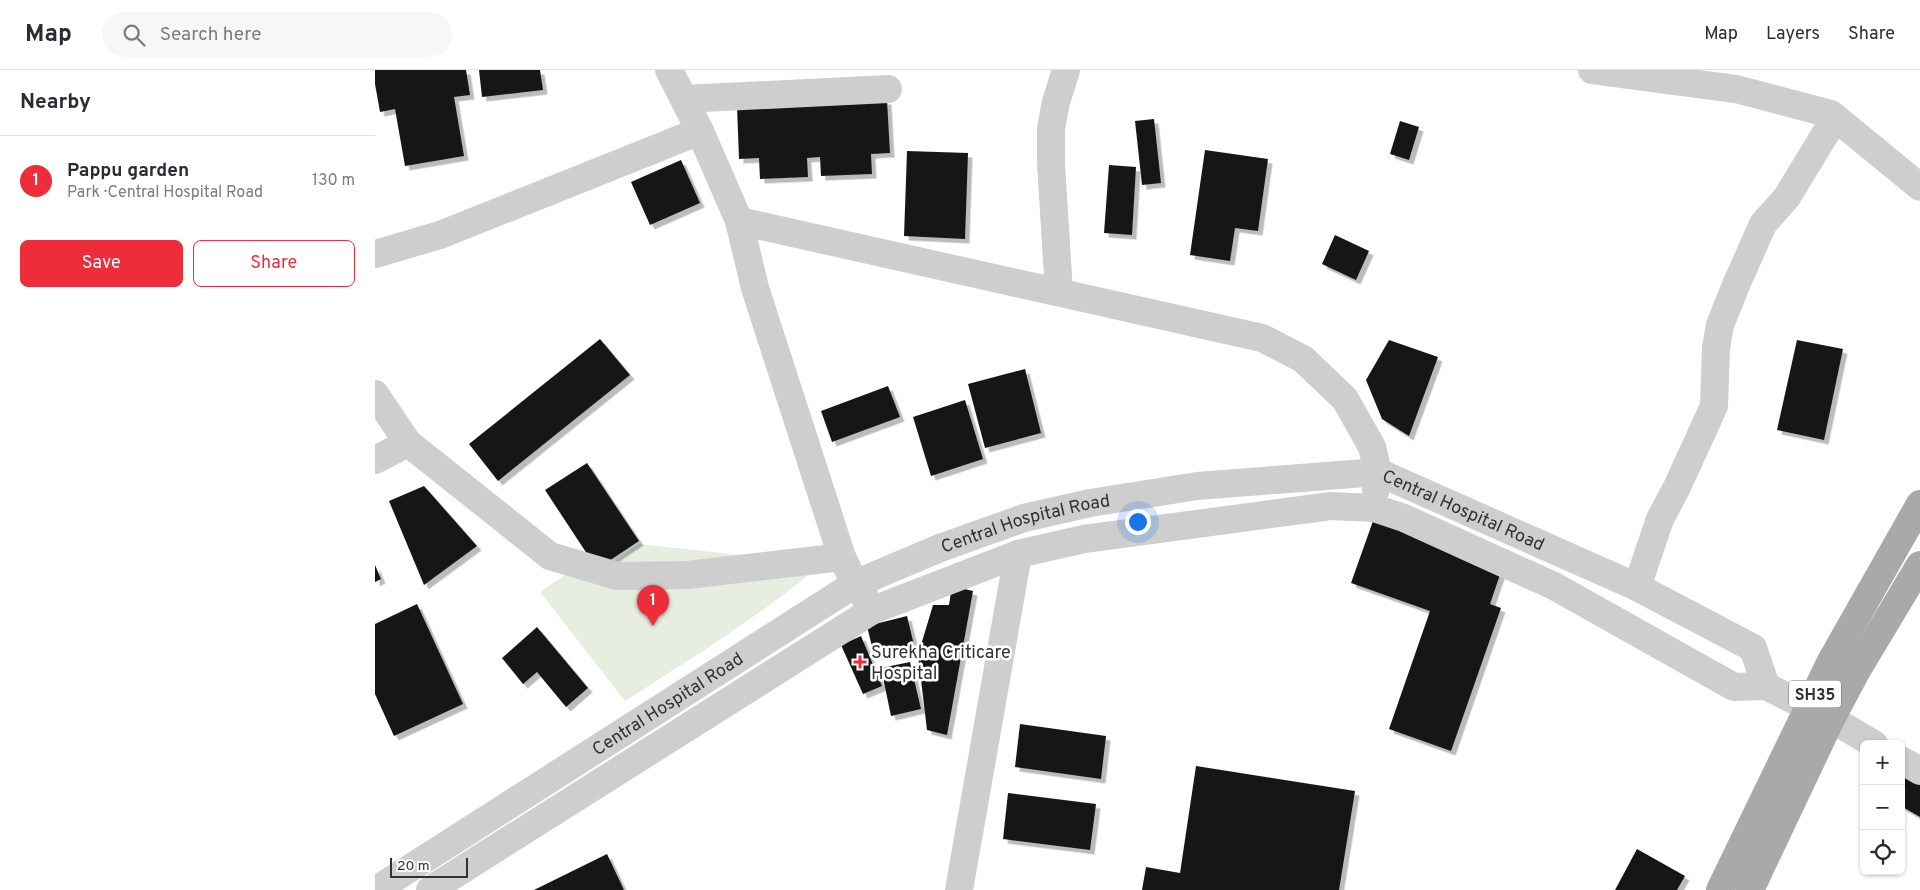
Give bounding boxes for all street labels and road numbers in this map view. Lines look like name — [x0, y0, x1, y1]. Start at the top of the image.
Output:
street label: Central Hospital Road — [1378, 465, 1548, 557]
street label: Central Hospital Road — [938, 490, 1112, 560]
street label: Central Hospital Road — [588, 648, 748, 762]
road number: SH35 — [1789, 680, 1841, 708]

